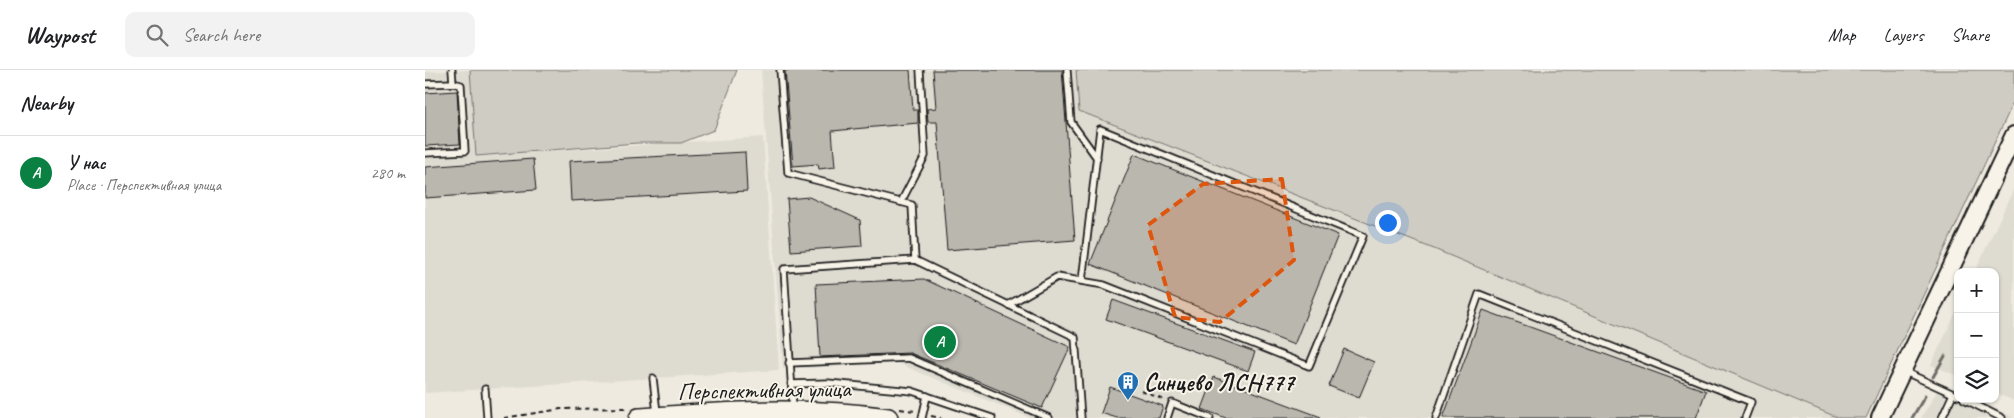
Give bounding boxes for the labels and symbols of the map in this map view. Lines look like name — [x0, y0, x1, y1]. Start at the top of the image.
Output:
your location — [1375, 210, 1401, 236]
pin: A — [924, 323, 956, 361]
place label: Синцево ЛСН777 — [1144, 367, 1296, 397]
building icon: Синцево ЛСН777 — [1116, 370, 1140, 401]
street label: Перспективная улица — [677, 373, 852, 407]

